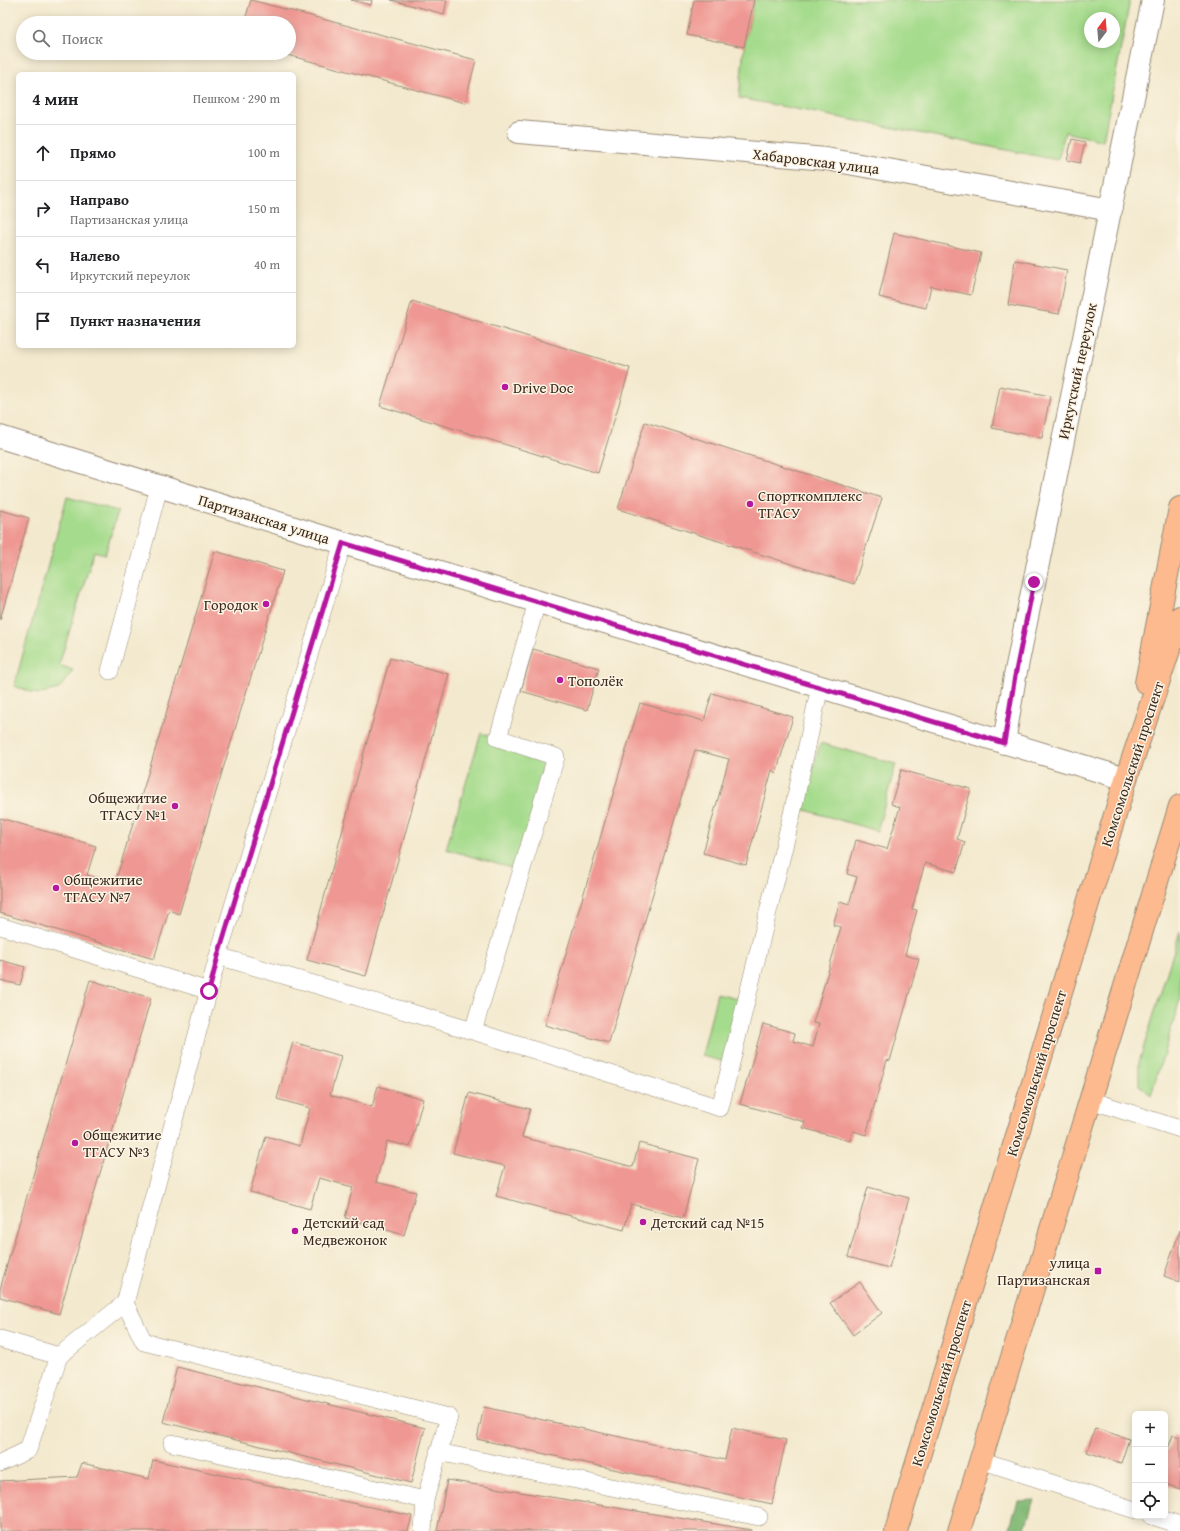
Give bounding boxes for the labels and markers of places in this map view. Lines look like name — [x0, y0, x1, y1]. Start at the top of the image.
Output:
place label: Drive Doc — [513, 377, 574, 398]
marker: Drive Doc — [500, 382, 510, 392]
place label: Спорткомплекс ТГАСУ — [758, 485, 862, 523]
marker: Спорткомплекс ТГАСУ — [745, 499, 755, 509]
place label: Городок — [204, 594, 258, 615]
marker: Городок — [261, 599, 271, 609]
place label: Тополёк — [568, 670, 623, 691]
marker: Тополёк — [555, 675, 565, 685]
place label: Общежитие ТГАСУ №1 — [88, 787, 167, 825]
marker: Общежитие ТГАСУ №1 — [170, 801, 180, 811]
place label: Общежитие ТГАСУ №7 — [64, 869, 143, 907]
marker: Общежитие ТГАСУ №7 — [51, 883, 61, 893]
place label: Общежитие ТГАСУ №3 — [83, 1124, 162, 1162]
marker: Общежитие ТГАСУ №3 — [70, 1138, 80, 1148]
place label: Детский сад Медвежонок — [302, 1212, 387, 1250]
place label: Детский сад №15 — [650, 1212, 764, 1233]
marker: Детский сад №15 — [638, 1217, 648, 1227]
marker: Детский сад Медвежонок — [290, 1226, 300, 1236]
place label: улица Партизанская — [997, 1252, 1091, 1290]
marker: улица Партизанская — [1093, 1266, 1103, 1276]

